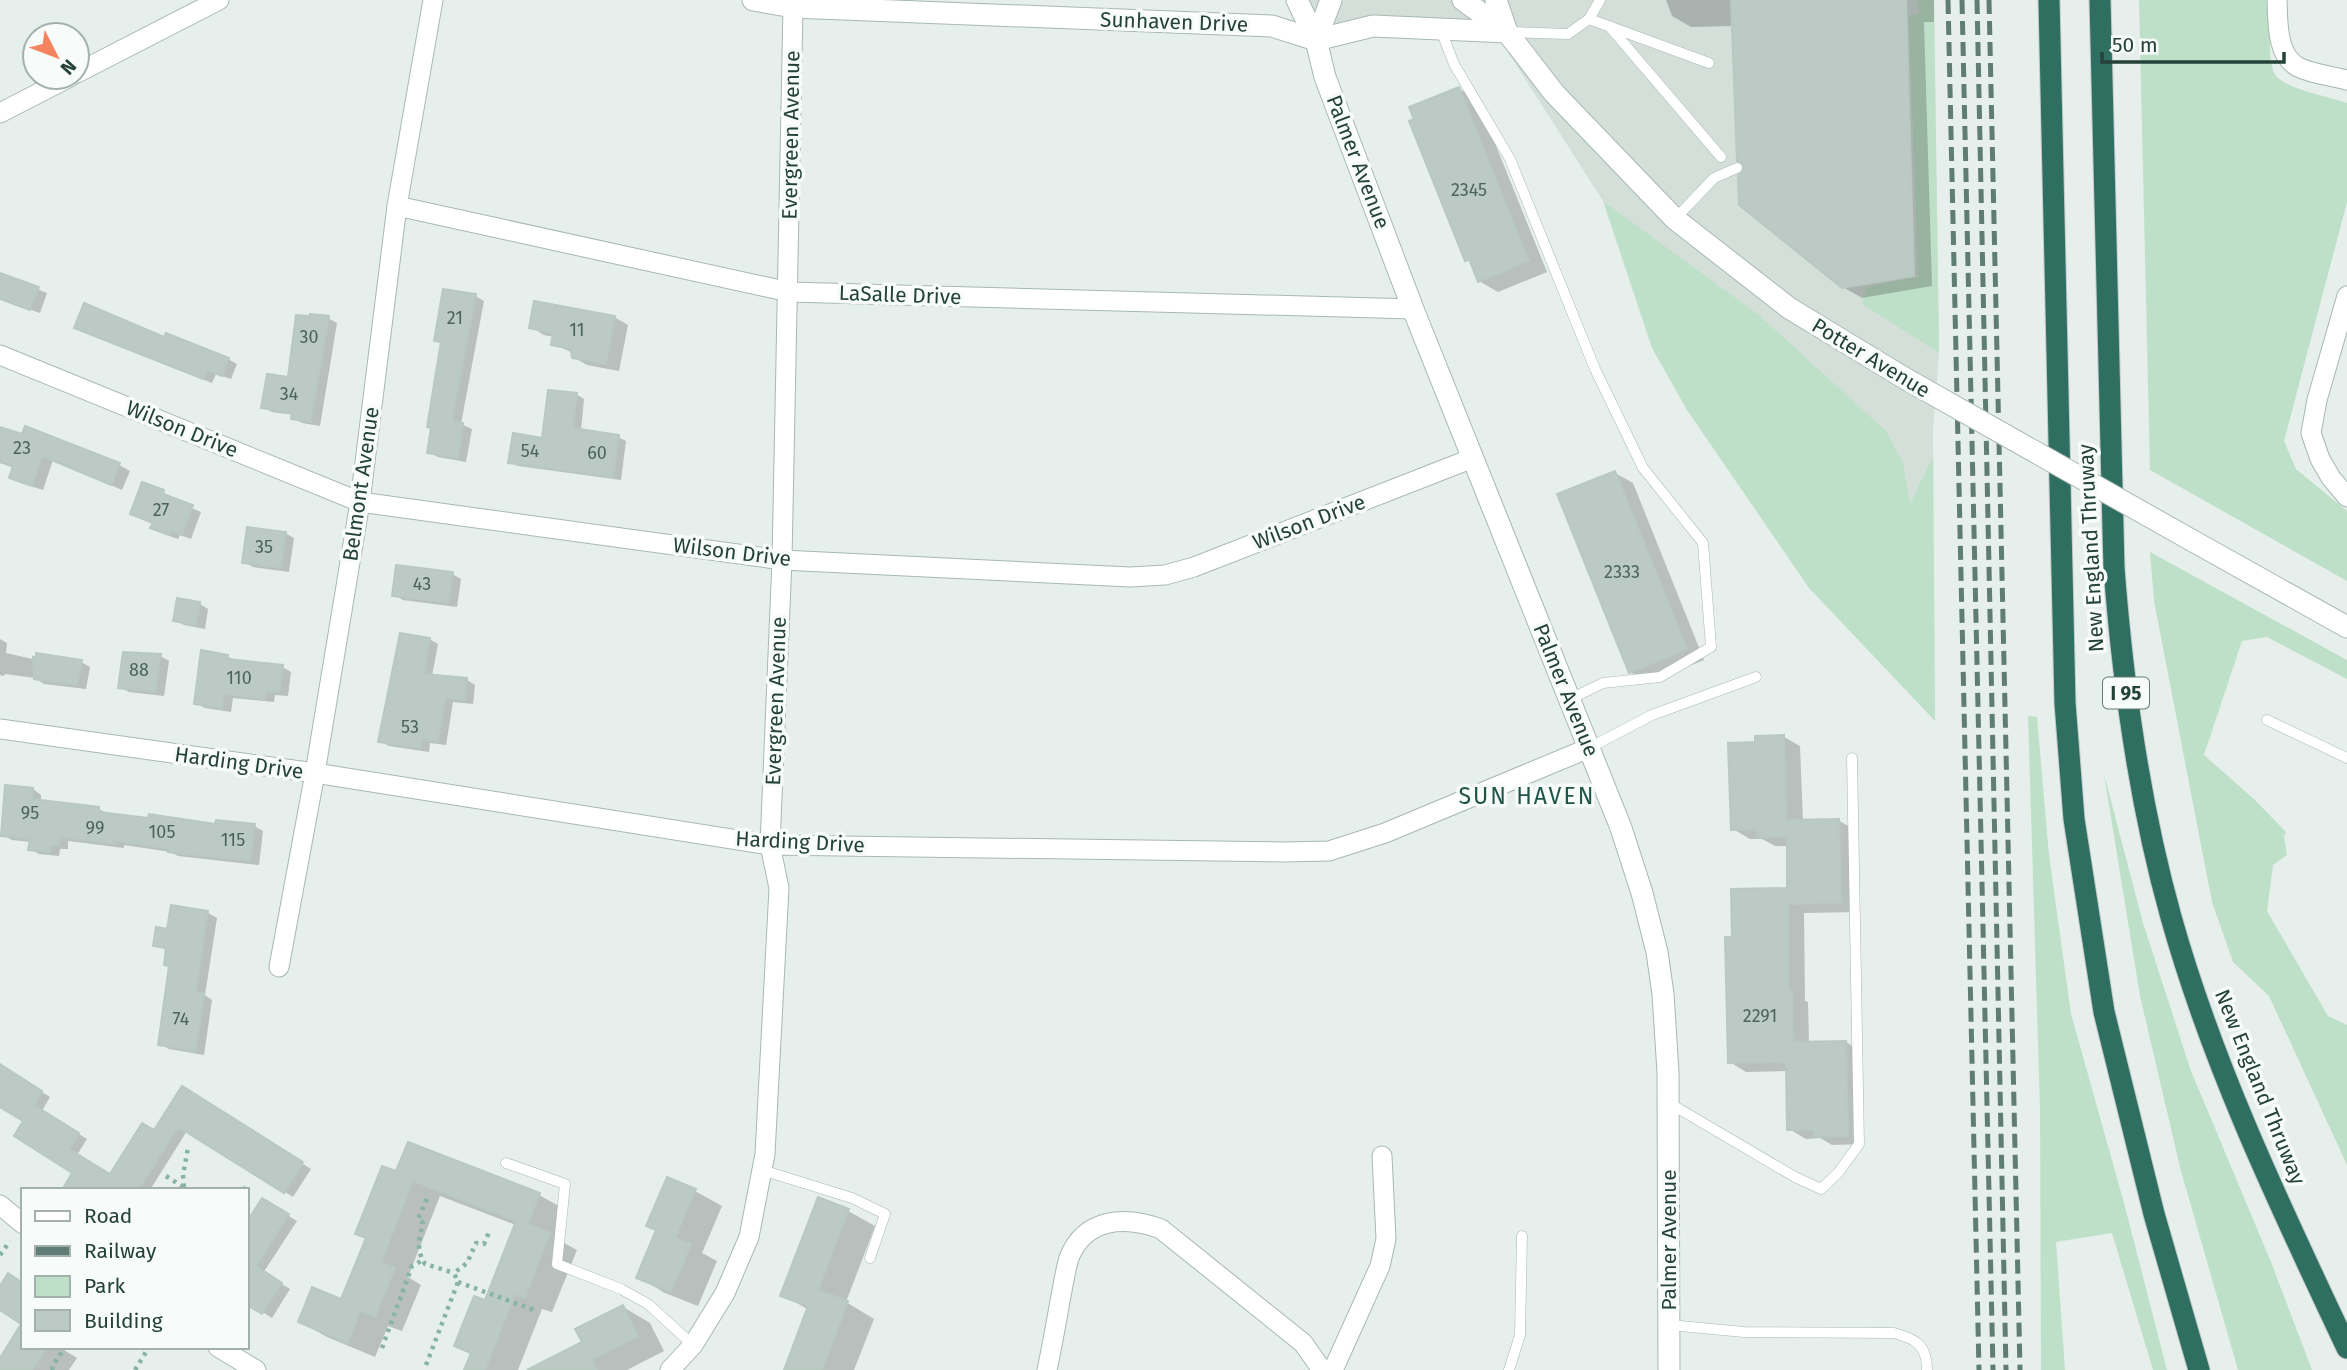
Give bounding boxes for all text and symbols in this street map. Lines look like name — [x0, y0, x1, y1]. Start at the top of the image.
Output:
street label: Sunhaven Drive — [1099, 6, 1249, 38]
north arrow — [21, 21, 91, 91]
scale bar — [2102, 21, 2284, 65]
text: 50 m — [2112, 32, 2158, 58]
street label: Evergreen Avenue — [777, 50, 805, 220]
text: N — [55, 55, 81, 79]
street label: Palmer Avenue — [1321, 91, 1395, 233]
house number: 2345 — [1451, 179, 1487, 201]
street label: LaSalle Drive — [838, 280, 962, 310]
house number: 21 — [447, 307, 463, 329]
street label: Potter Avenue — [1807, 312, 1935, 404]
house number: 11 — [569, 319, 585, 341]
house number: 30 — [299, 326, 319, 348]
house number: 34 — [280, 383, 299, 405]
street label: Wilson Drive — [122, 395, 242, 463]
street label: Belmont Avenue — [337, 405, 385, 563]
house number: 23 — [13, 437, 31, 459]
house number: 54 — [521, 440, 540, 462]
house number: 60 — [587, 442, 607, 464]
street label: New England Thruway — [2073, 443, 2109, 653]
street label: Wilson Drive — [1249, 489, 1369, 555]
house number: 27 — [153, 499, 169, 521]
street label: Wilson Drive — [672, 532, 792, 572]
house number: 35 — [255, 536, 273, 558]
house number: 2333 — [1604, 561, 1640, 583]
house number: 43 — [413, 573, 431, 595]
street label: Evergreen Avenue — [760, 616, 792, 786]
street label: Palmer Avenue — [1527, 620, 1605, 760]
house number: 88 — [129, 659, 149, 681]
house number: 110 — [226, 667, 252, 689]
road number: I 95 — [2103, 678, 2149, 708]
house number: 53 — [401, 716, 419, 738]
street label: Harding Drive — [173, 741, 305, 785]
district label: SUN HAVEN — [1459, 782, 1595, 810]
house number: 95 — [21, 802, 39, 824]
house number: 99 — [86, 817, 104, 839]
house number: 105 — [149, 821, 175, 843]
street label: Harding Drive — [735, 826, 865, 858]
house number: 115 — [221, 829, 245, 851]
street label: New England Thruway — [2209, 986, 2311, 1189]
house number: 2291 — [1743, 1005, 1777, 1027]
house number: 74 — [173, 1008, 190, 1030]
street label: Palmer Avenue — [1656, 1169, 1682, 1311]
legend — [21, 1188, 248, 1349]
text: Road — [84, 1203, 132, 1229]
text: Railway — [84, 1238, 157, 1264]
text: Park — [84, 1273, 126, 1299]
text: Building — [84, 1308, 163, 1334]

